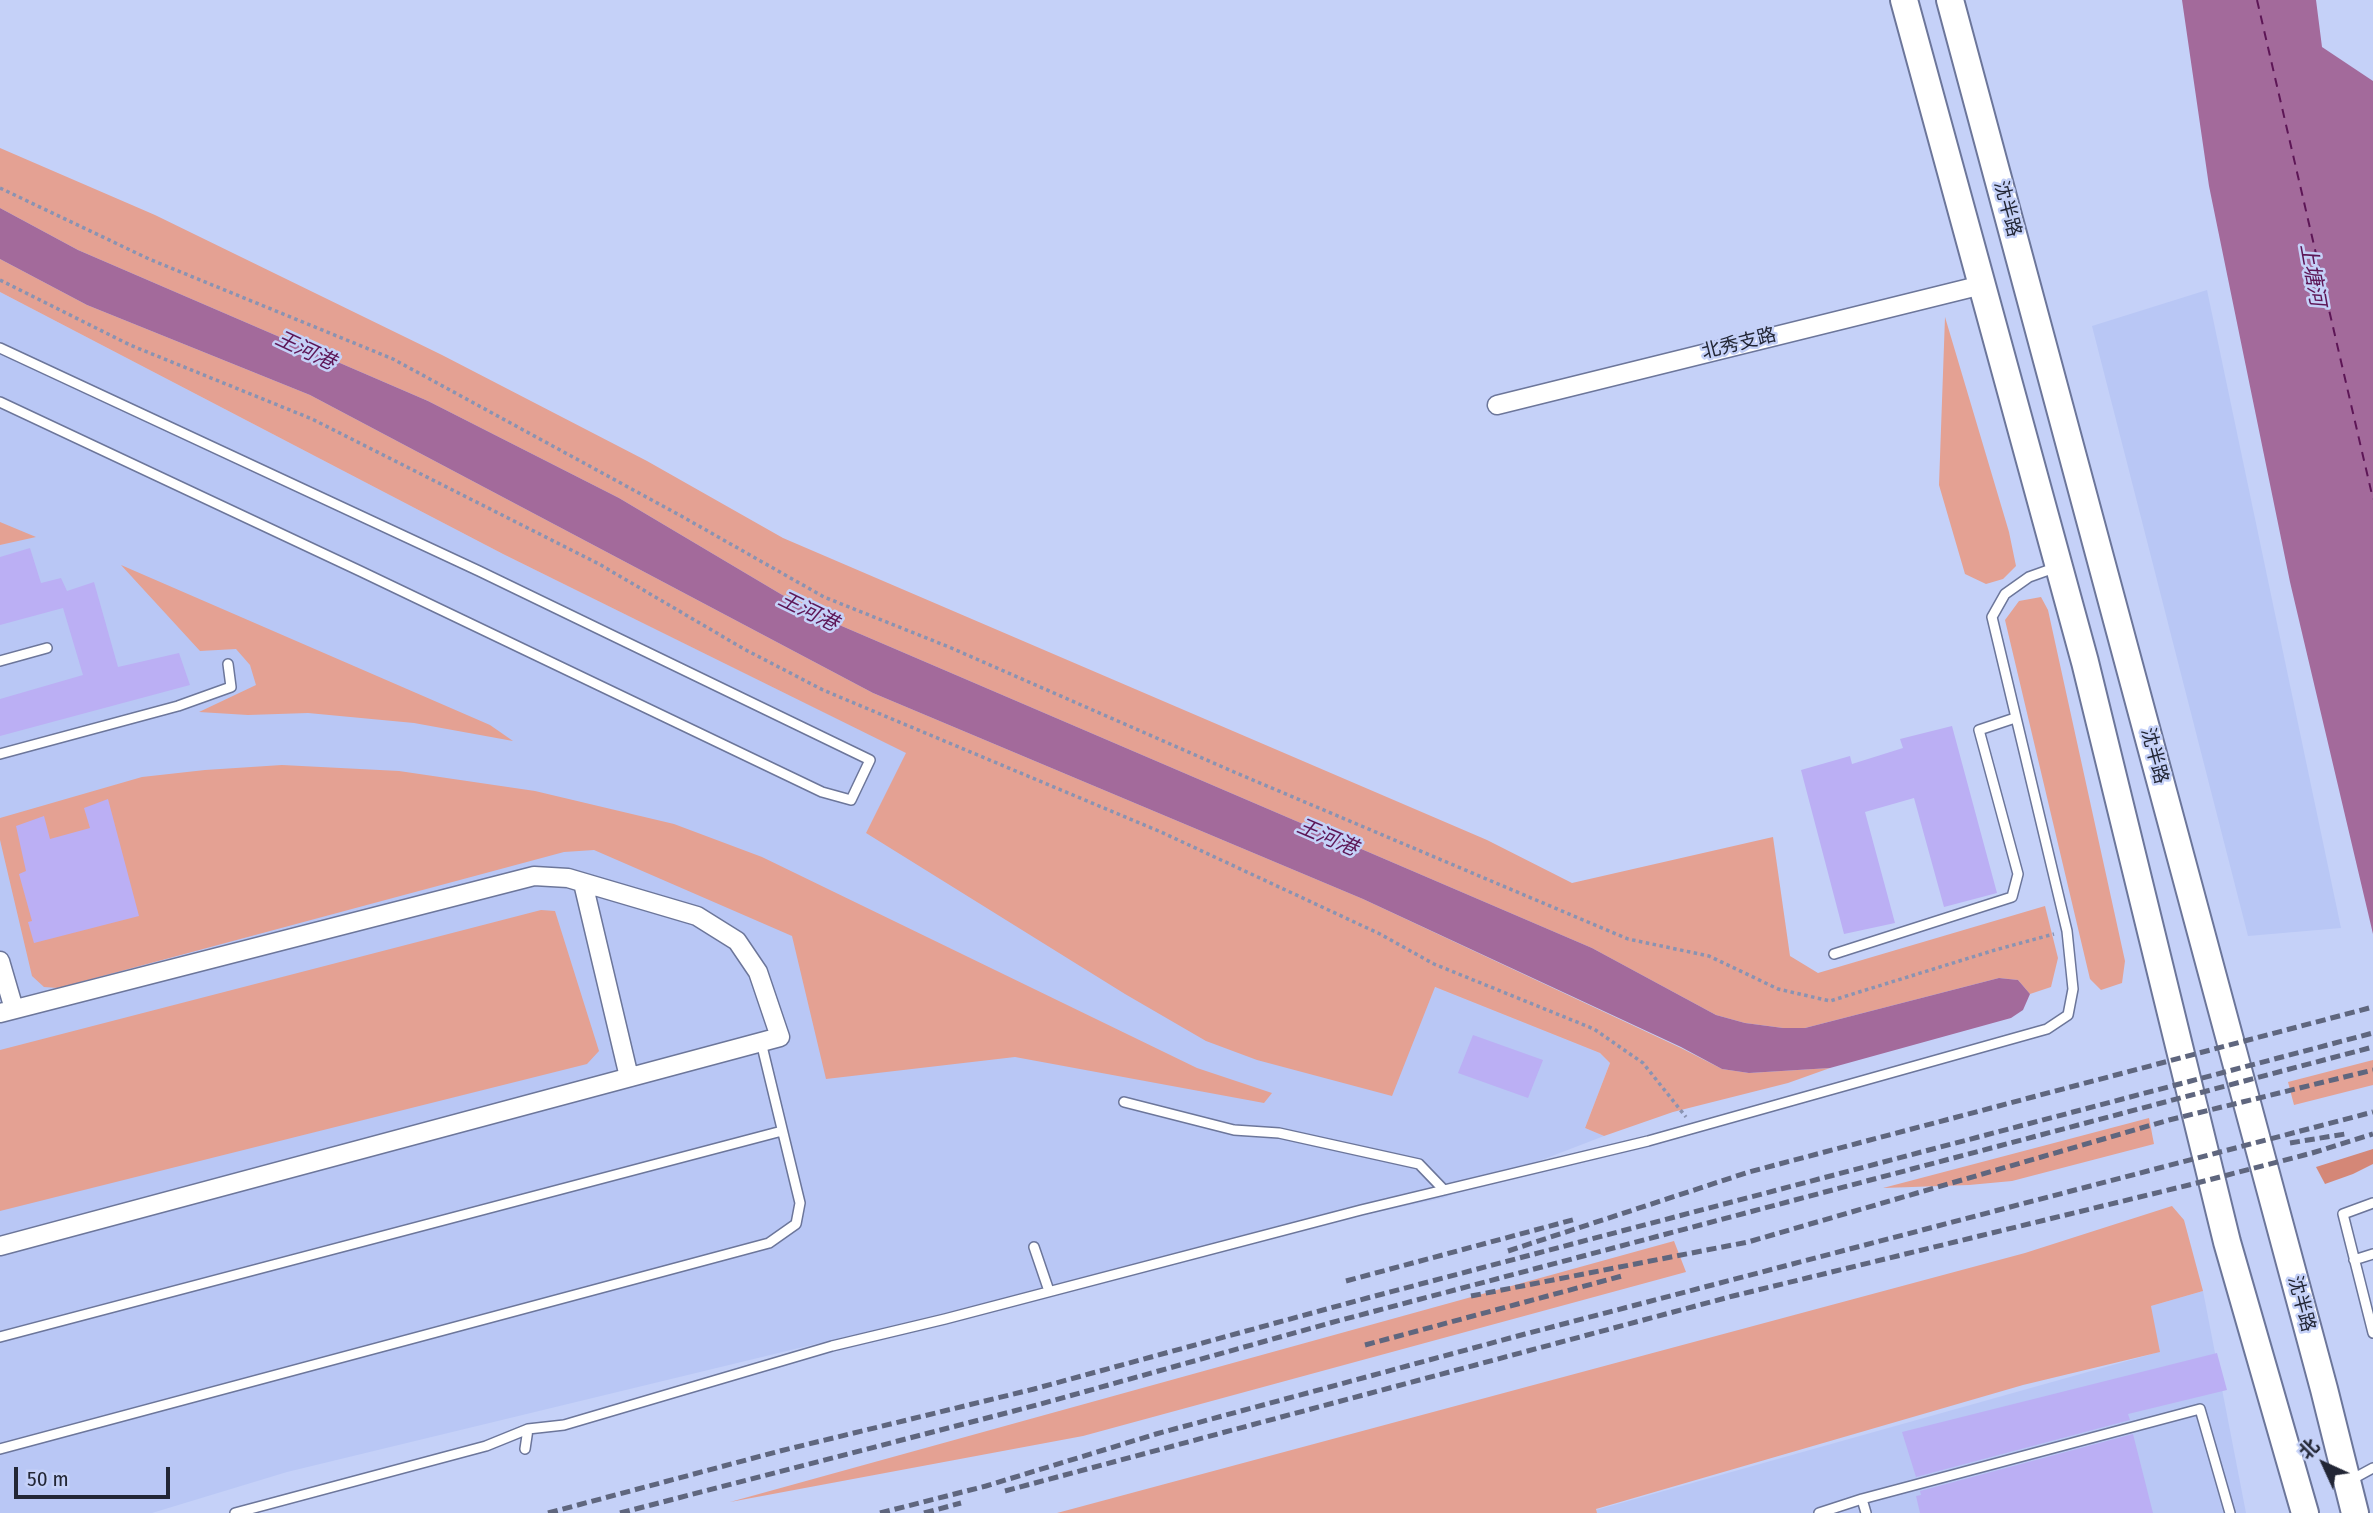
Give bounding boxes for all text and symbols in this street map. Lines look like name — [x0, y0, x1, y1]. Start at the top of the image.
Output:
street label: 沈半路 — [1989, 179, 2025, 239]
water label: 上塘河 — [2294, 242, 2330, 308]
street label: 北秀支路 — [1699, 324, 1779, 364]
water label: 王河港 — [271, 326, 339, 376]
water label: 王河港 — [774, 587, 842, 637]
street label: 沈半路 — [2136, 726, 2172, 786]
water label: 王河港 — [1293, 814, 1361, 862]
street label: 沈半路 — [2283, 1274, 2319, 1334]
north arrow — [2289, 1429, 2359, 1499]
text: 北 — [2294, 1434, 2324, 1464]
scale bar — [18, 1454, 173, 1498]
text: 50 m — [27, 1466, 69, 1492]

